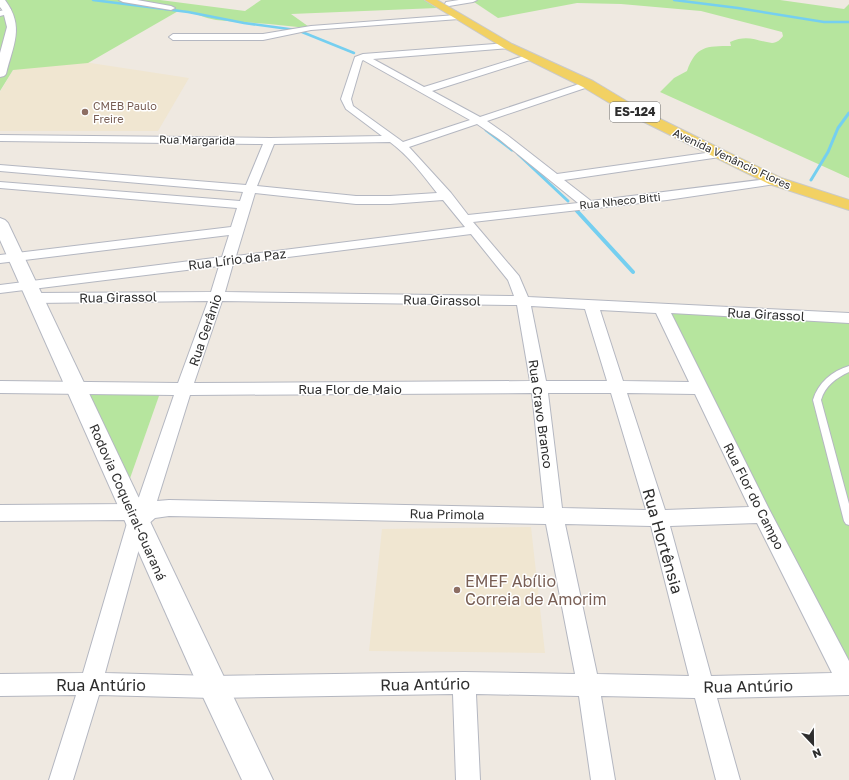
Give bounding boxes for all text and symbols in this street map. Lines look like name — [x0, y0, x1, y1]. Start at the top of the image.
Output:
place label: CMEB Paulo Freire — [93, 99, 157, 125]
road number: ES-124 — [610, 102, 660, 122]
marker: CMEB Paulo Freire — [80, 107, 90, 117]
street label: Avenida Venâncio Flores — [671, 125, 793, 192]
street label: Rua Margarida — [159, 132, 235, 147]
street label: Rua Nheco Bitti — [579, 190, 661, 211]
street label: Rua Lírio da Paz — [187, 245, 287, 273]
street label: Rua Girassol — [79, 288, 157, 306]
street label: Rua Girassol — [403, 291, 481, 309]
street label: Rua Gerânio — [185, 292, 225, 368]
street label: Rua Girassol — [727, 304, 805, 324]
street label: Rua Cravo Branco — [525, 358, 557, 470]
street label: Rua Flor de Maio — [298, 381, 402, 397]
street label: Rodovia Coqueiral-Guaraná — [86, 421, 170, 583]
street label: Rua Flor do Campo — [720, 440, 788, 552]
street label: Rua Hortênsia — [638, 486, 688, 596]
street label: Rua Primola — [409, 505, 485, 523]
place label: EMEF Abílio Correia de Amorim — [465, 571, 607, 609]
marker: EMEF Abílio Correia de Amorim — [452, 585, 462, 595]
street label: Rua Antúrio — [380, 673, 470, 695]
street label: Rua Antúrio — [56, 675, 146, 695]
street label: Rua Antúrio — [703, 675, 793, 697]
north arrow — [793, 724, 833, 764]
text: N — [811, 746, 823, 761]

